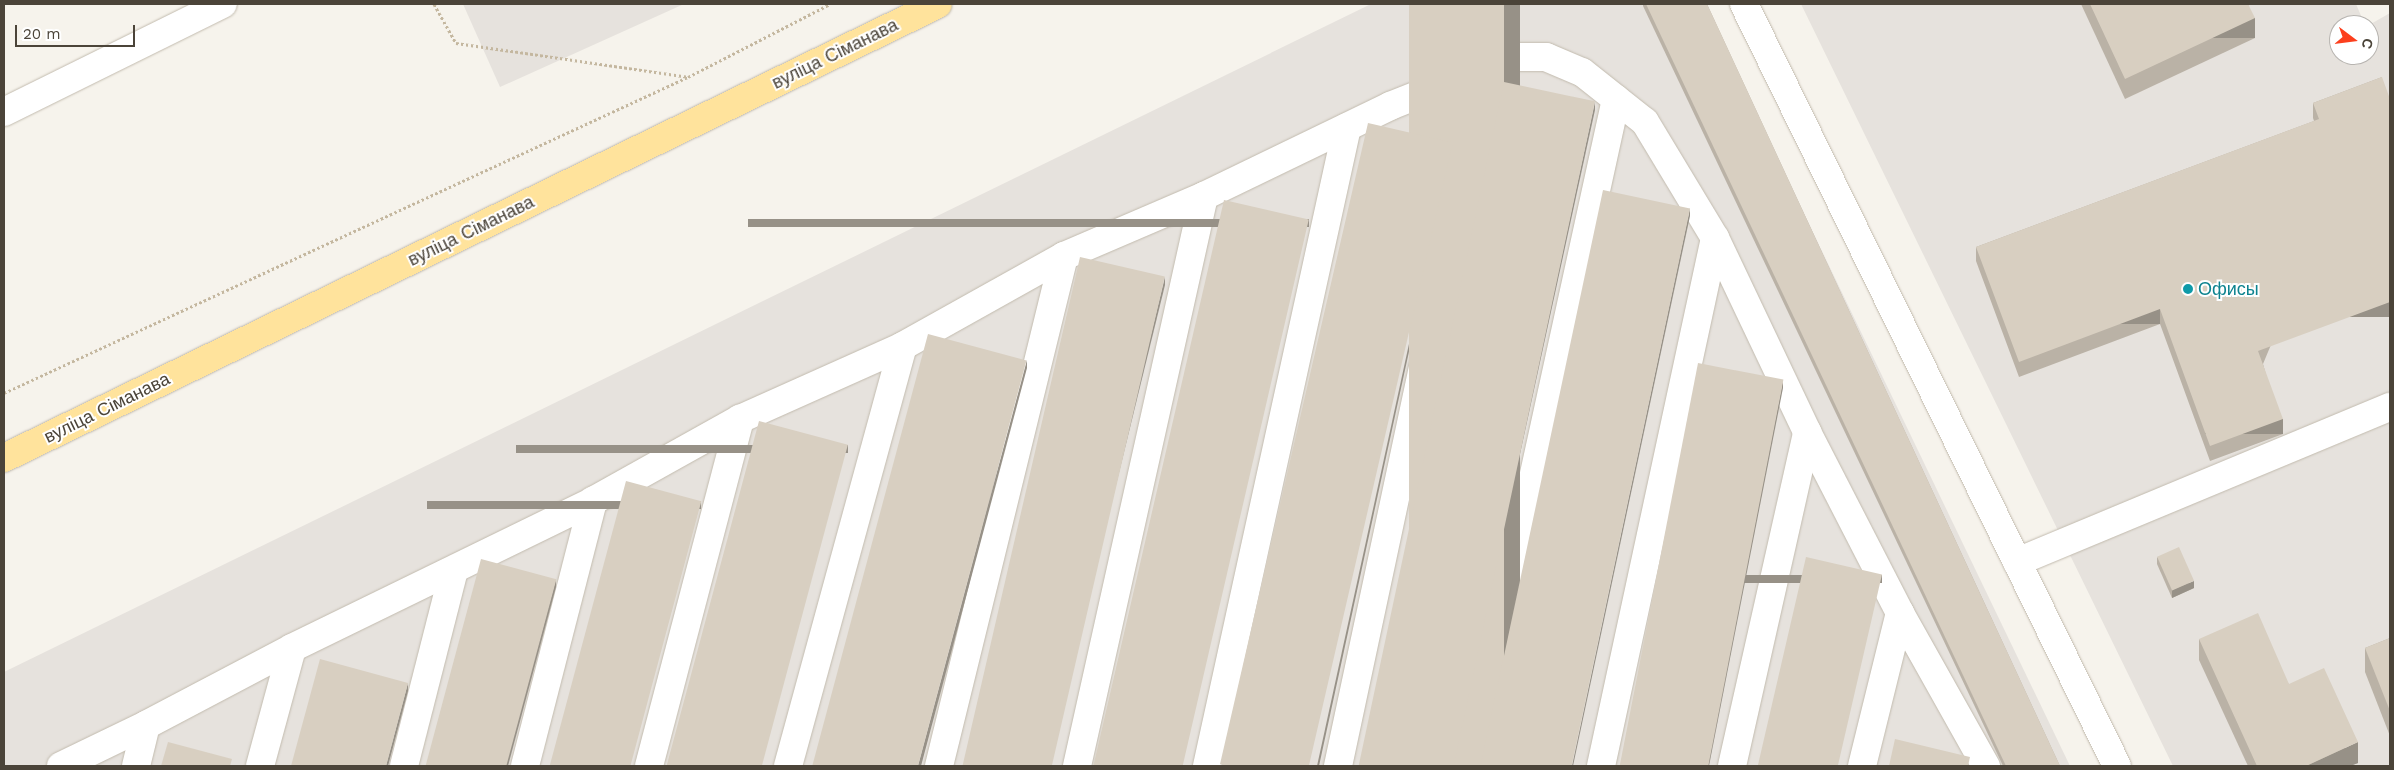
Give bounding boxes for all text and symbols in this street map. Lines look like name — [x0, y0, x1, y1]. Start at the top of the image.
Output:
street label: вуліца Сіманава — [769, 14, 901, 94]
scale bar — [18, 15, 138, 47]
north arrow — [2329, 15, 2379, 65]
text: 20 m — [23, 25, 61, 43]
text: С — [2358, 37, 2377, 51]
street label: вуліца Сіманава — [405, 191, 537, 271]
place label: Офисы — [2198, 278, 2259, 300]
marker: Офисы — [2182, 283, 2194, 295]
street label: вуліца Сіманава — [41, 368, 173, 448]

